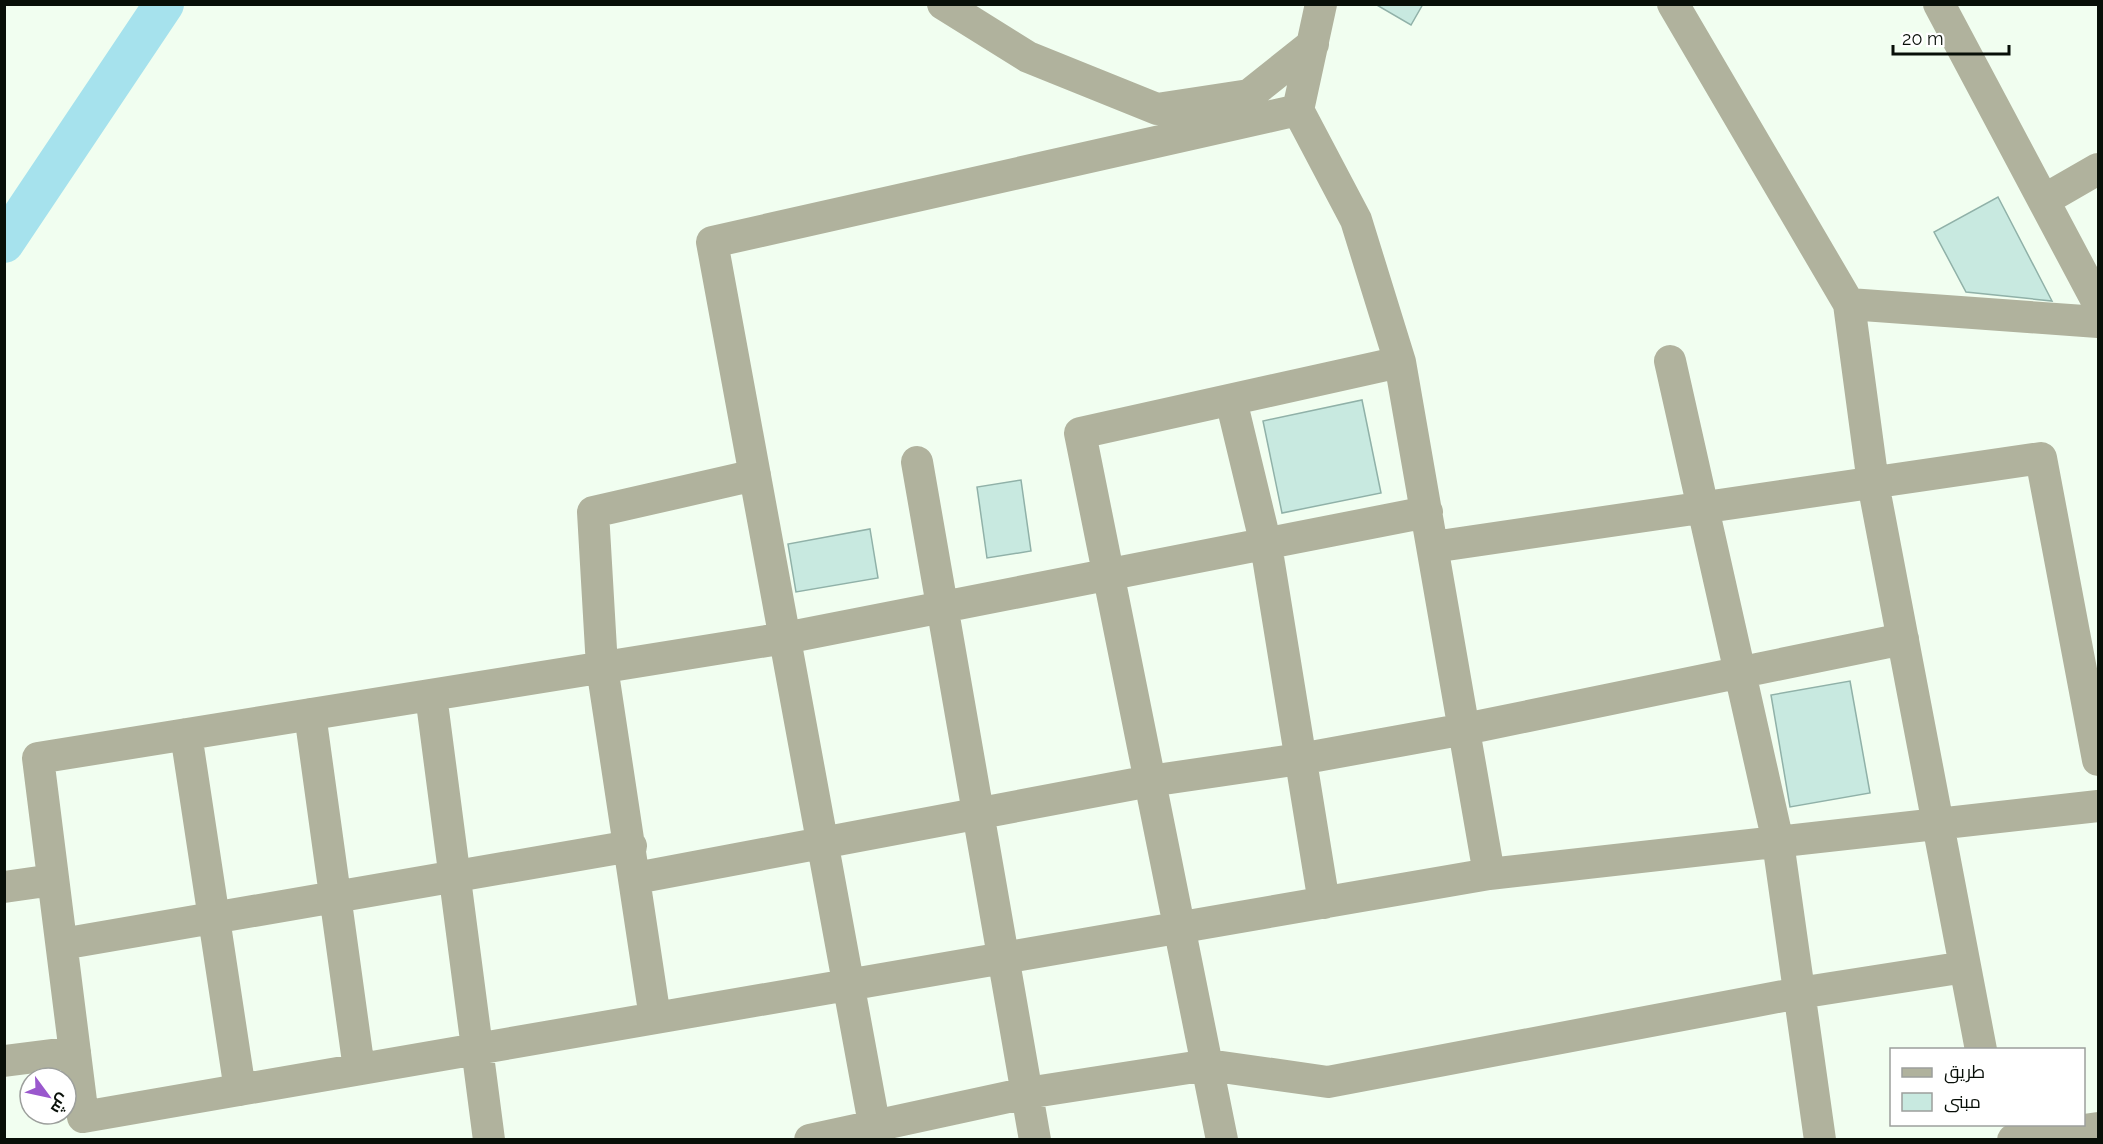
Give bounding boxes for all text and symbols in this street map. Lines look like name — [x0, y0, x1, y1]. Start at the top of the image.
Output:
scale bar — [1893, 18, 2008, 56]
text: 20 m — [1902, 28, 1944, 49]
legend — [1890, 1048, 2085, 1126]
text: طريق — [1944, 1061, 1985, 1084]
north arrow — [18, 1066, 78, 1126]
text: ش — [47, 1090, 74, 1118]
text: مبنى — [1944, 1091, 1981, 1113]

